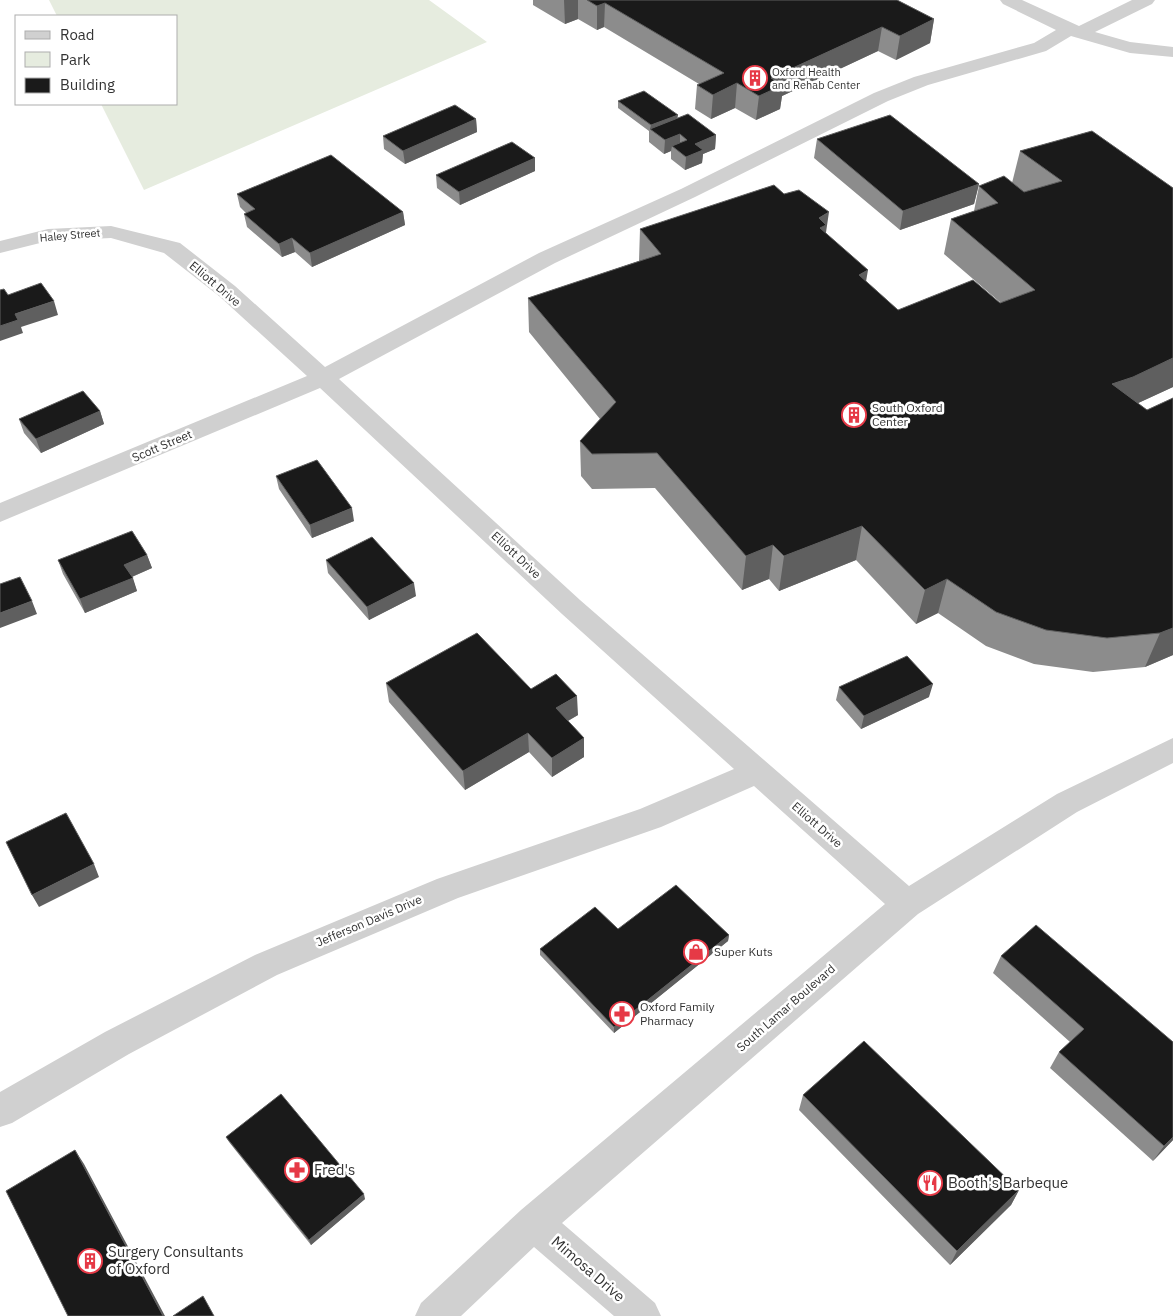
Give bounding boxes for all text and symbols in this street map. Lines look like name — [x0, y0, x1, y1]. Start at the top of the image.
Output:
legend — [15, 15, 178, 105]
text: Road — [60, 25, 95, 44]
text: Park — [60, 50, 90, 69]
building icon: Oxford Health and Rehab Center — [742, 65, 768, 91]
place label: Oxford Health and Rehab Center — [772, 65, 860, 92]
text: Building — [60, 75, 115, 94]
street label: Haley Street — [39, 225, 101, 245]
street label: Elliott Drive — [187, 258, 244, 310]
place label: South Oxford Center — [872, 400, 943, 429]
building icon: South Oxford Center — [841, 402, 867, 428]
street label: Scott Street — [130, 426, 194, 465]
street label: Elliott Drive — [488, 528, 544, 582]
street label: Elliott Drive — [789, 799, 846, 851]
street label: Jefferson Davis Drive — [314, 891, 424, 950]
shop icon: Super Kuts — [683, 939, 709, 965]
place label: Super Kuts — [714, 944, 773, 959]
street label: South Lamar Boulevard — [733, 961, 838, 1054]
place label: Oxford Family Pharmacy — [640, 999, 715, 1028]
pharmacy icon: Oxford Family Pharmacy — [609, 1001, 635, 1027]
pharmacy icon: Fred's — [284, 1157, 310, 1183]
place label: Fred's — [314, 1160, 355, 1179]
restaurant icon: Booth's Barbeque — [917, 1170, 943, 1196]
place label: Booth's Barbeque — [948, 1173, 1068, 1192]
street label: Mimosa Drive — [548, 1232, 629, 1306]
place label: Surgery Consultants of Oxford — [108, 1242, 244, 1278]
building icon: Surgery Consultants of Oxford — [77, 1248, 103, 1274]

